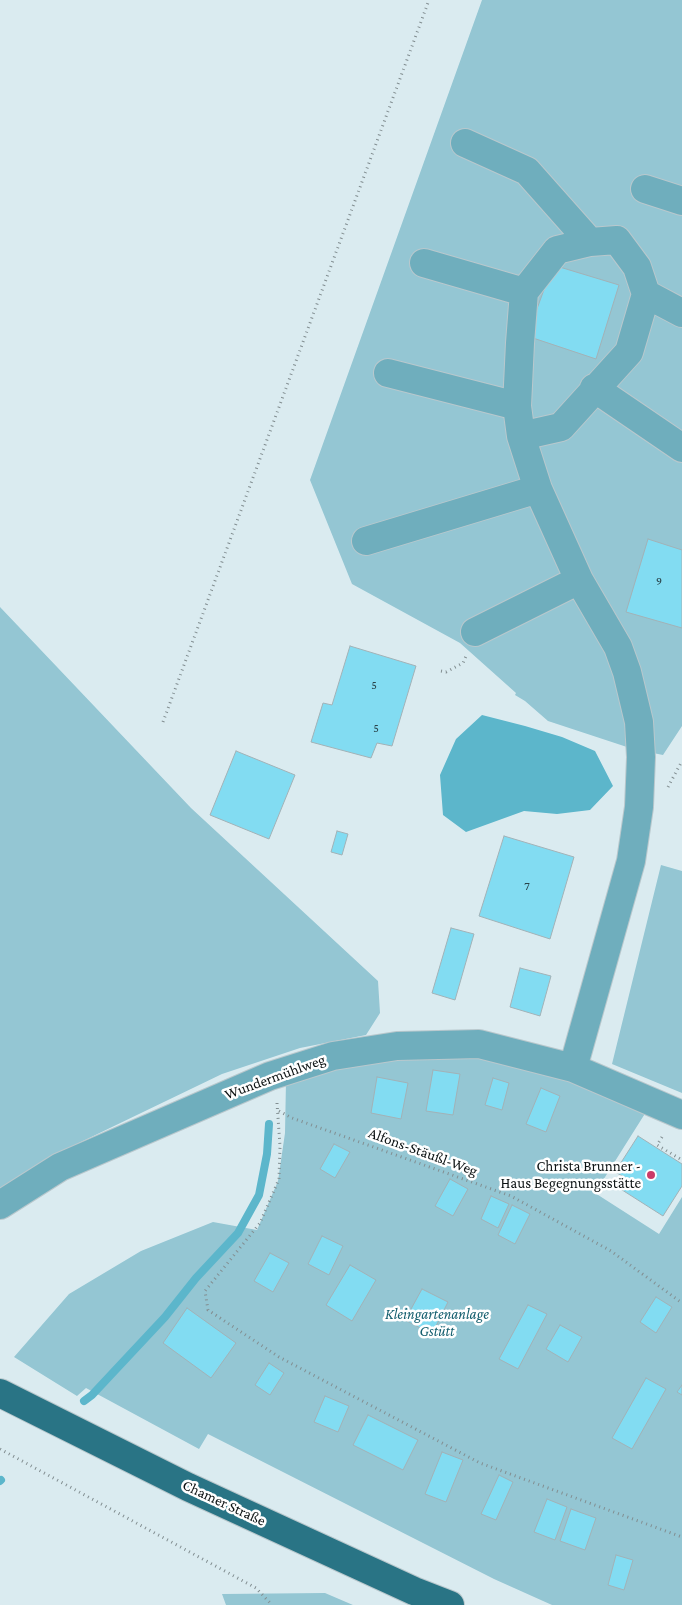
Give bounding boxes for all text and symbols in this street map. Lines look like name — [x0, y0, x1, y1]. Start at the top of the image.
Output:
house number: 9 — [656, 574, 662, 588]
house number: 5 — [371, 678, 377, 692]
house number: 5 — [373, 721, 379, 735]
house number: 7 — [524, 879, 530, 893]
street label: Wundermühlweg — [222, 1050, 328, 1104]
street label: Alfons-Stäußl-Weg — [366, 1124, 480, 1180]
place label: Christa Brunner - Haus Begegnungsstätte — [500, 1157, 641, 1192]
marker: Christa Brunner - Haus Begegnungsstätte — [645, 1169, 657, 1181]
park label: Kleingartenanlage Gstütt — [385, 1305, 489, 1340]
street label: Chamer Straße — [180, 1476, 268, 1530]

